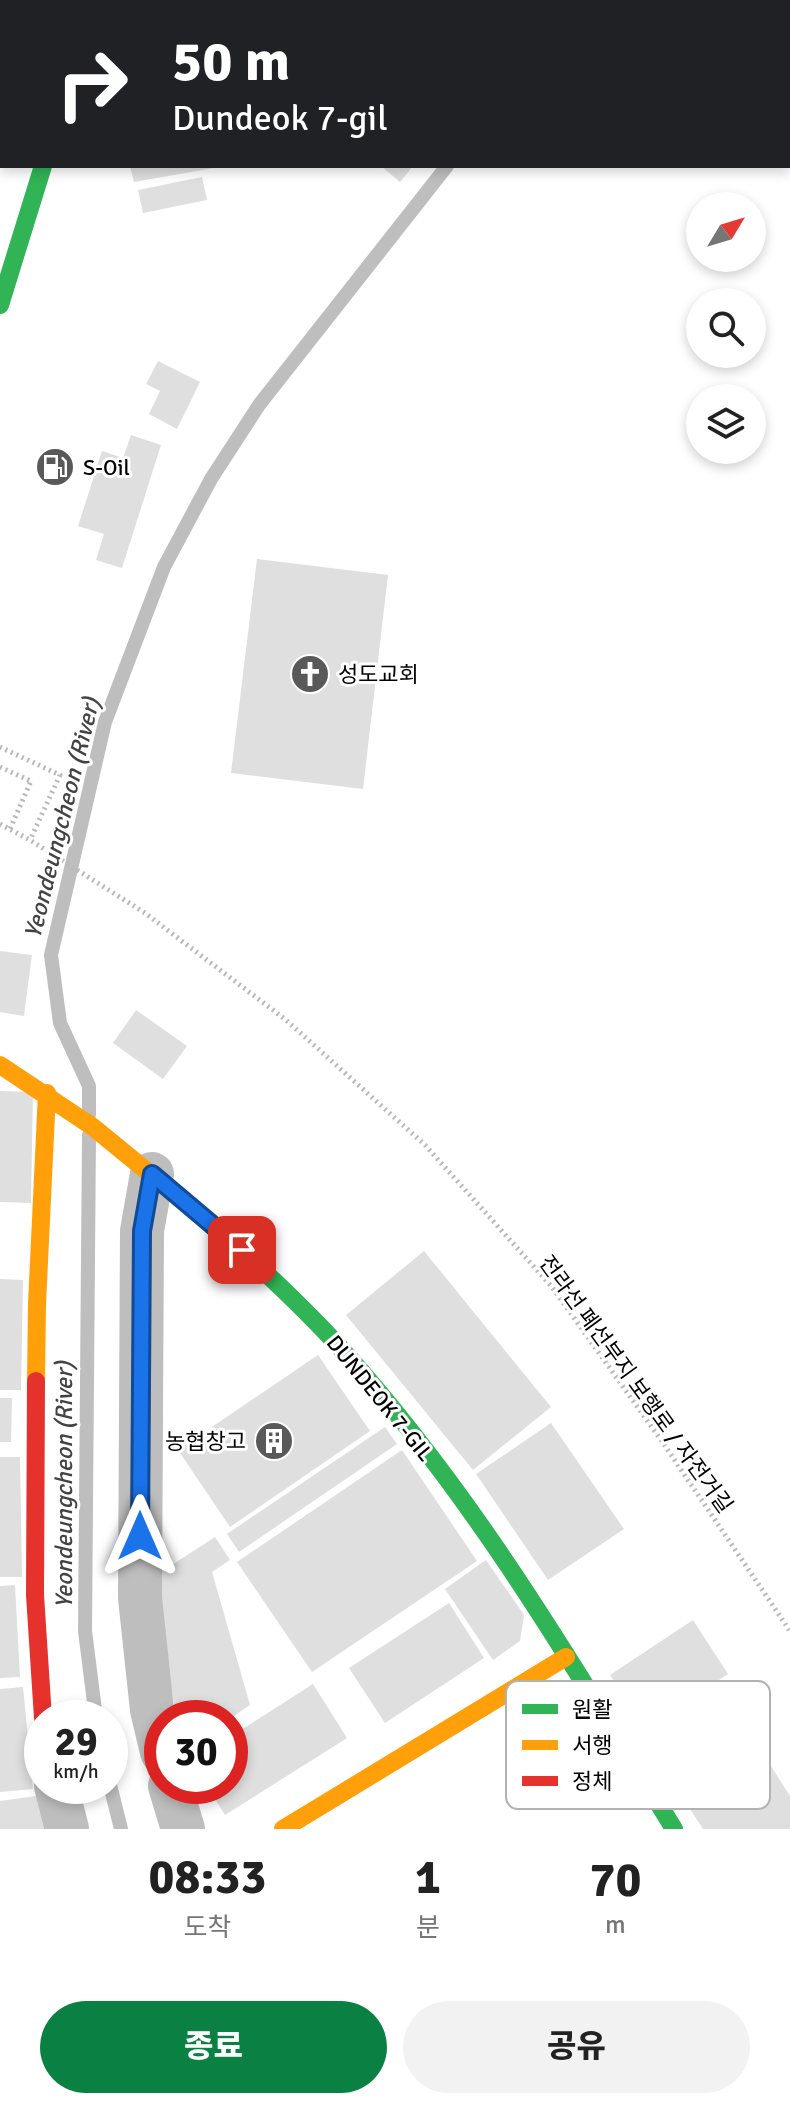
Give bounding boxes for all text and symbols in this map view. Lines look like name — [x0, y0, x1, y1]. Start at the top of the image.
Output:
text: 50 m — [172, 27, 290, 96]
icon: right — [40, 32, 144, 136]
text: Dundeok 7-gil — [172, 96, 388, 141]
north arrow — [686, 192, 766, 272]
map controls — [686, 192, 766, 464]
button: search — [686, 288, 766, 368]
button: layers — [686, 384, 766, 464]
fuel station icon: S-Oil — [34, 446, 76, 488]
place label: S-Oil — [83, 454, 130, 481]
church icon: 성도교회 — [289, 653, 331, 695]
place label: 성도교회 — [338, 661, 419, 688]
water label: Yeondeungcheon (River) — [18, 693, 107, 942]
pin — [208, 1216, 276, 1284]
icon: arrive — [220, 1228, 264, 1272]
street label: 전라선 폐선부지 보행로 / 자전거길 — [533, 1250, 739, 1518]
street label: DUNDEOK 7-GIL — [321, 1330, 439, 1466]
water label: Yeondeungcheon (River) — [49, 1360, 79, 1609]
building icon: 농협창고 — [253, 1420, 295, 1462]
place label: 농협창고 — [165, 1428, 246, 1455]
position arrow — [98, 1494, 182, 1578]
legend — [506, 1681, 770, 1809]
text: 원활 — [572, 1696, 612, 1723]
speed limit sign: 30 — [144, 1700, 248, 1804]
text: 29 — [54, 1717, 98, 1767]
text: 서행 — [572, 1732, 612, 1759]
text: km/h — [53, 1759, 99, 1784]
text: 정체 — [572, 1768, 612, 1795]
text: 08:33 — [149, 1848, 266, 1907]
text: 1 — [415, 1848, 441, 1907]
text: 70 — [590, 1851, 641, 1910]
text: m — [605, 1909, 626, 1941]
text: 도착 — [184, 1912, 231, 1944]
text: 분 — [416, 1912, 440, 1944]
button: 종료 — [40, 2001, 387, 2093]
button: 공유 — [403, 2001, 750, 2093]

